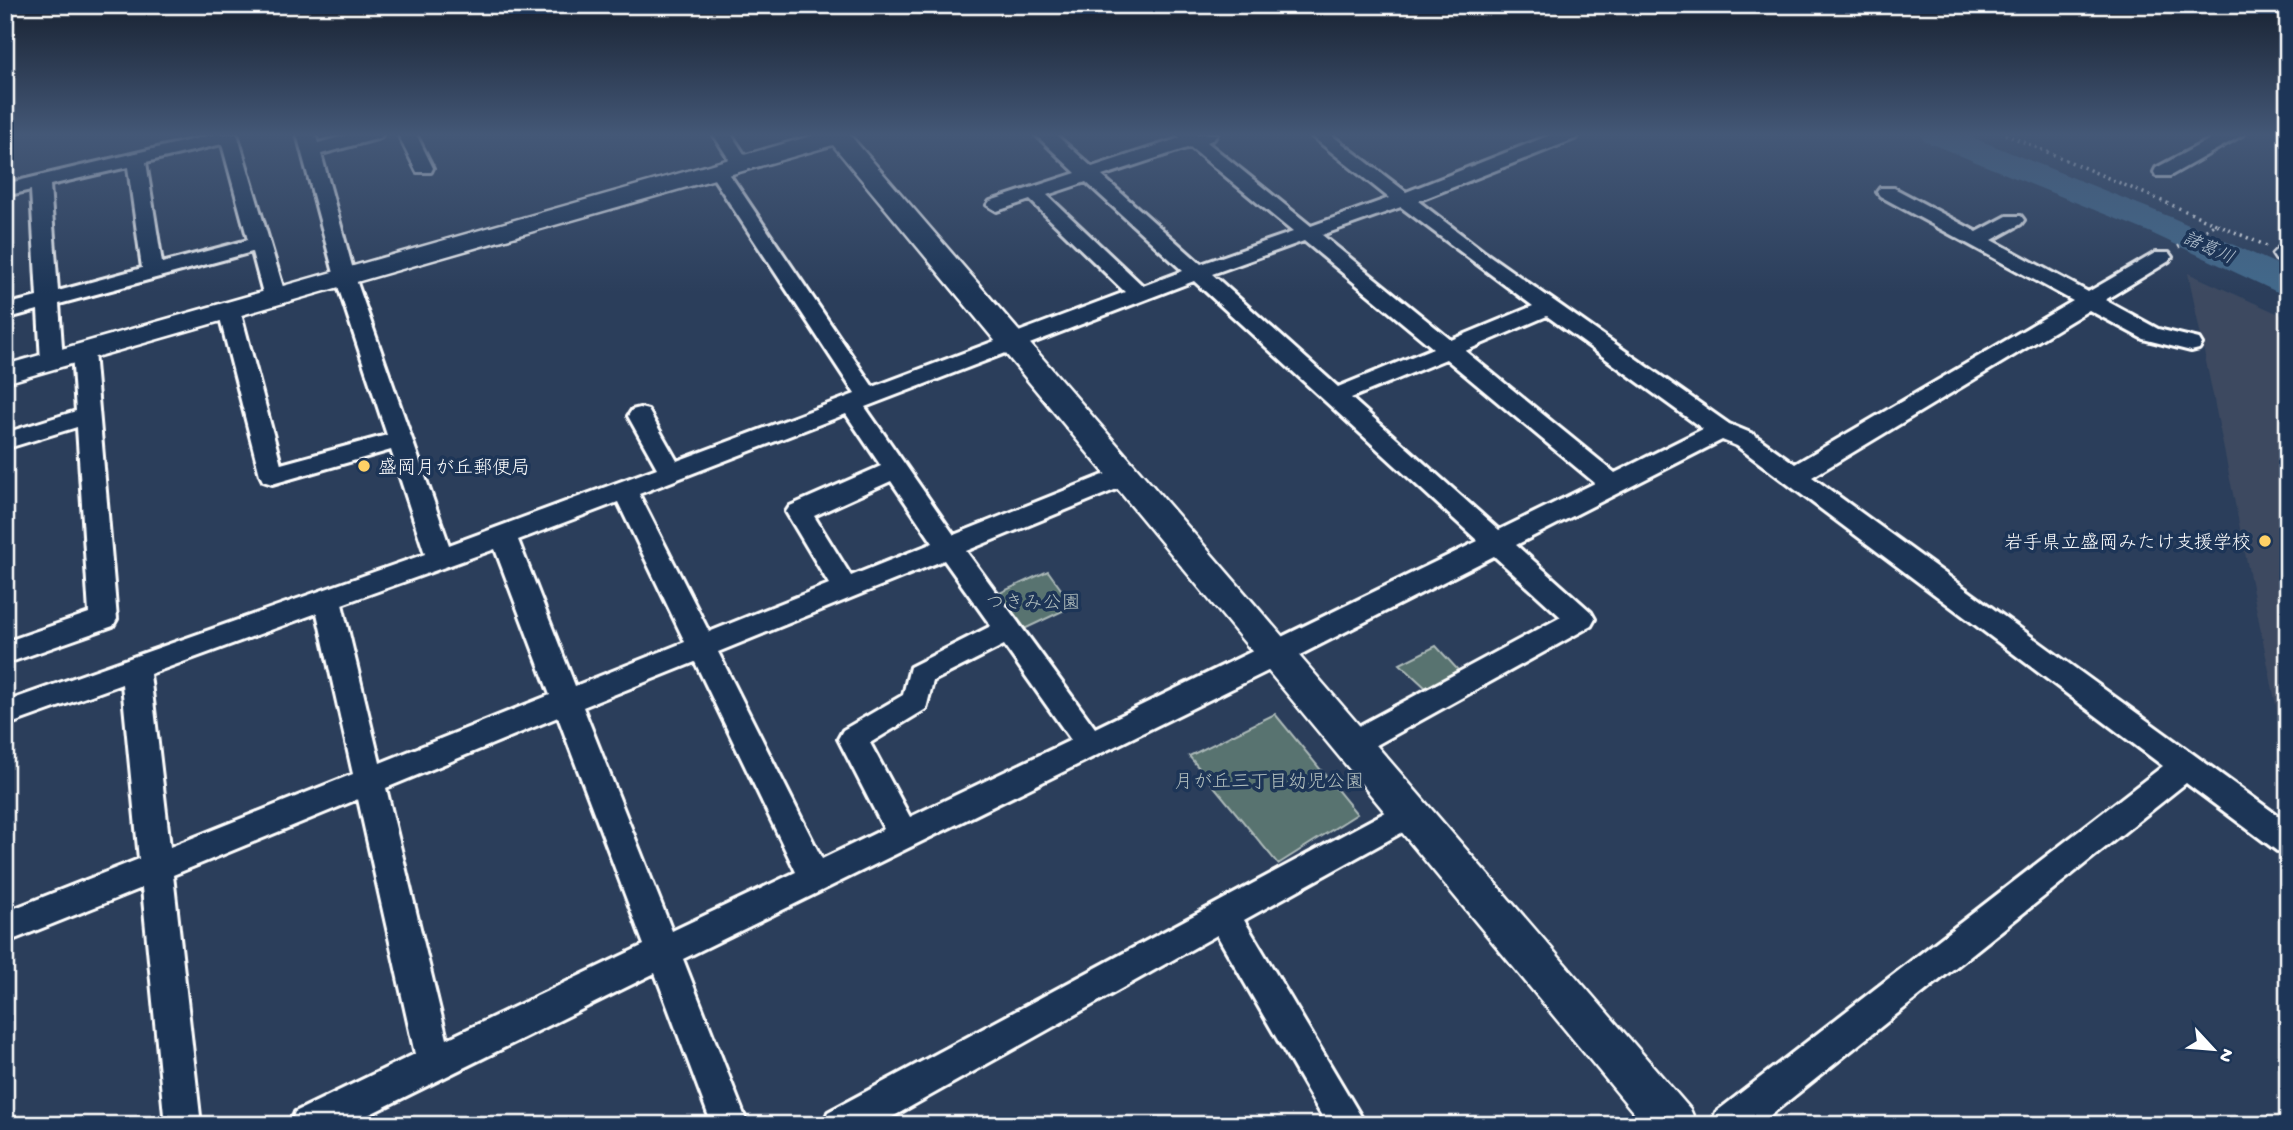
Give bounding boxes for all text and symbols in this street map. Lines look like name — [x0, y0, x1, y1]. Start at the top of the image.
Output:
water label: 諸葛川 — [2179, 228, 2237, 270]
place label: 盛岡月が丘郵便局 — [378, 457, 530, 481]
marker: 盛岡月が丘郵便局 — [356, 458, 372, 474]
place label: 岩手県立盛岡みたけ支援学校 — [2004, 532, 2251, 556]
marker: 岩手県立盛岡みたけ支援学校 — [2257, 533, 2273, 549]
park label: つきみ公園 — [985, 593, 1081, 616]
park label: 月が丘三丁目幼児公園 — [1174, 772, 1364, 795]
north arrow — [2178, 1014, 2248, 1084]
text: N — [2212, 1044, 2238, 1066]

